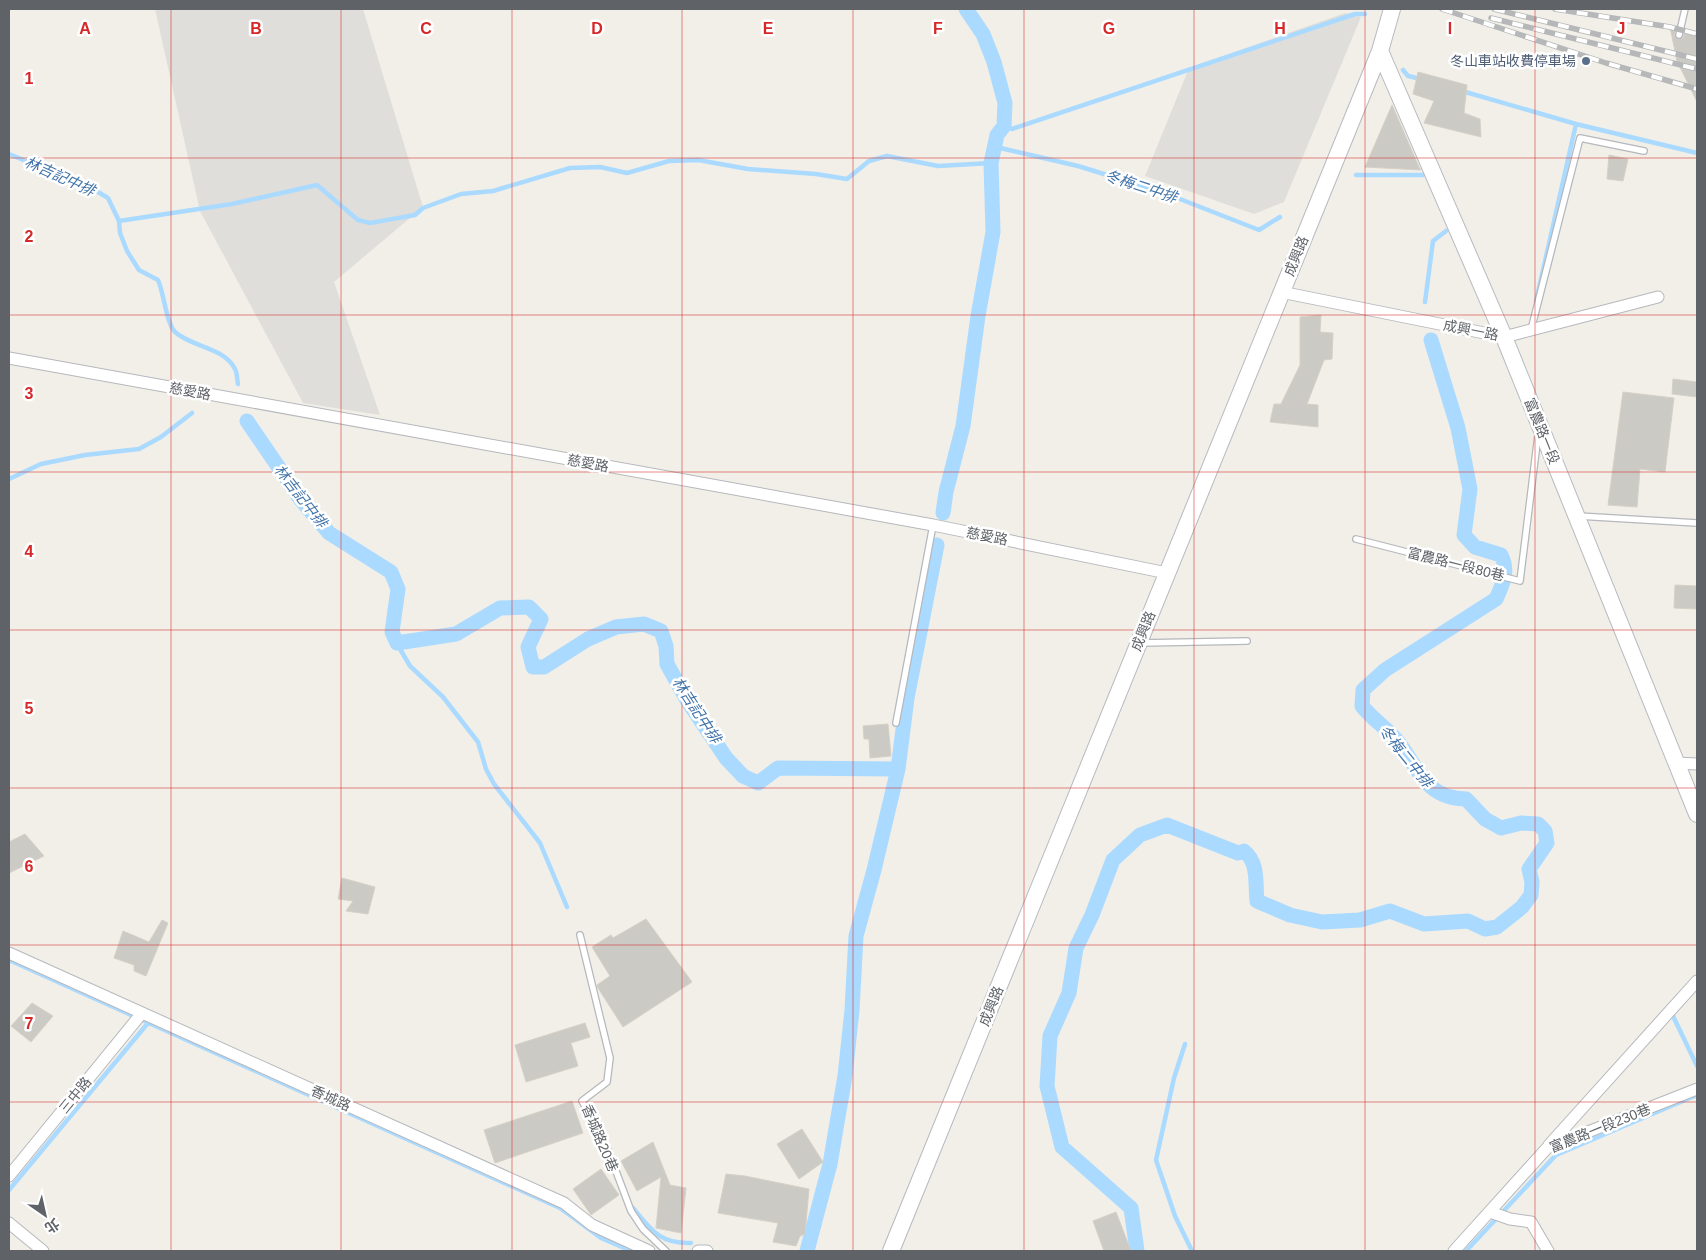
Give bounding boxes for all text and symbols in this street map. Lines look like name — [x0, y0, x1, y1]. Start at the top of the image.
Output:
text: A — [79, 20, 91, 37]
text: B — [250, 20, 262, 37]
text: C — [420, 20, 432, 37]
text: D — [591, 20, 603, 37]
text: E — [763, 20, 774, 37]
text: F — [933, 20, 943, 37]
text: G — [1103, 20, 1115, 37]
text: H — [1274, 20, 1286, 37]
text: I — [1448, 20, 1452, 37]
text: J — [1617, 20, 1625, 37]
place label: 冬山車站收費停車場 — [1450, 53, 1576, 69]
marker: 冬山車站收費停車場 — [1580, 55, 1592, 67]
text: 1 — [25, 70, 34, 87]
water label: 林吉記中排 — [22, 153, 100, 200]
water label: 冬梅二中排 — [1103, 166, 1181, 206]
text: 2 — [25, 228, 34, 245]
street label: 成興路 — [1281, 234, 1311, 278]
street label: 成興一路 — [1442, 317, 1500, 343]
street label: 慈愛路 — [168, 379, 212, 403]
text: 3 — [25, 385, 34, 402]
street label: 富農路一段 — [1521, 396, 1563, 466]
street label: 慈愛路 — [566, 451, 610, 475]
water label: 林吉記中排 — [271, 461, 332, 532]
street label: 慈愛路 — [965, 524, 1009, 548]
text: 4 — [25, 543, 34, 560]
street label: 富農路一段80巷 — [1406, 544, 1506, 584]
street label: 成興路 — [1128, 609, 1158, 653]
water label: 林吉記中排 — [669, 674, 726, 748]
text: 5 — [25, 700, 34, 717]
water label: 冬梅二中排 — [1376, 722, 1437, 792]
text: 6 — [25, 858, 34, 875]
street label: 成興路 — [976, 984, 1006, 1028]
text: 7 — [25, 1015, 34, 1032]
street label: 三中路 — [56, 1074, 94, 1116]
street label: 香城路 — [309, 1082, 353, 1114]
street label: 富農路一段230巷 — [1547, 1100, 1653, 1156]
street label: 香城路20巷 — [579, 1102, 621, 1174]
north arrow — [20, 1190, 70, 1240]
text: 北 — [42, 1215, 63, 1236]

